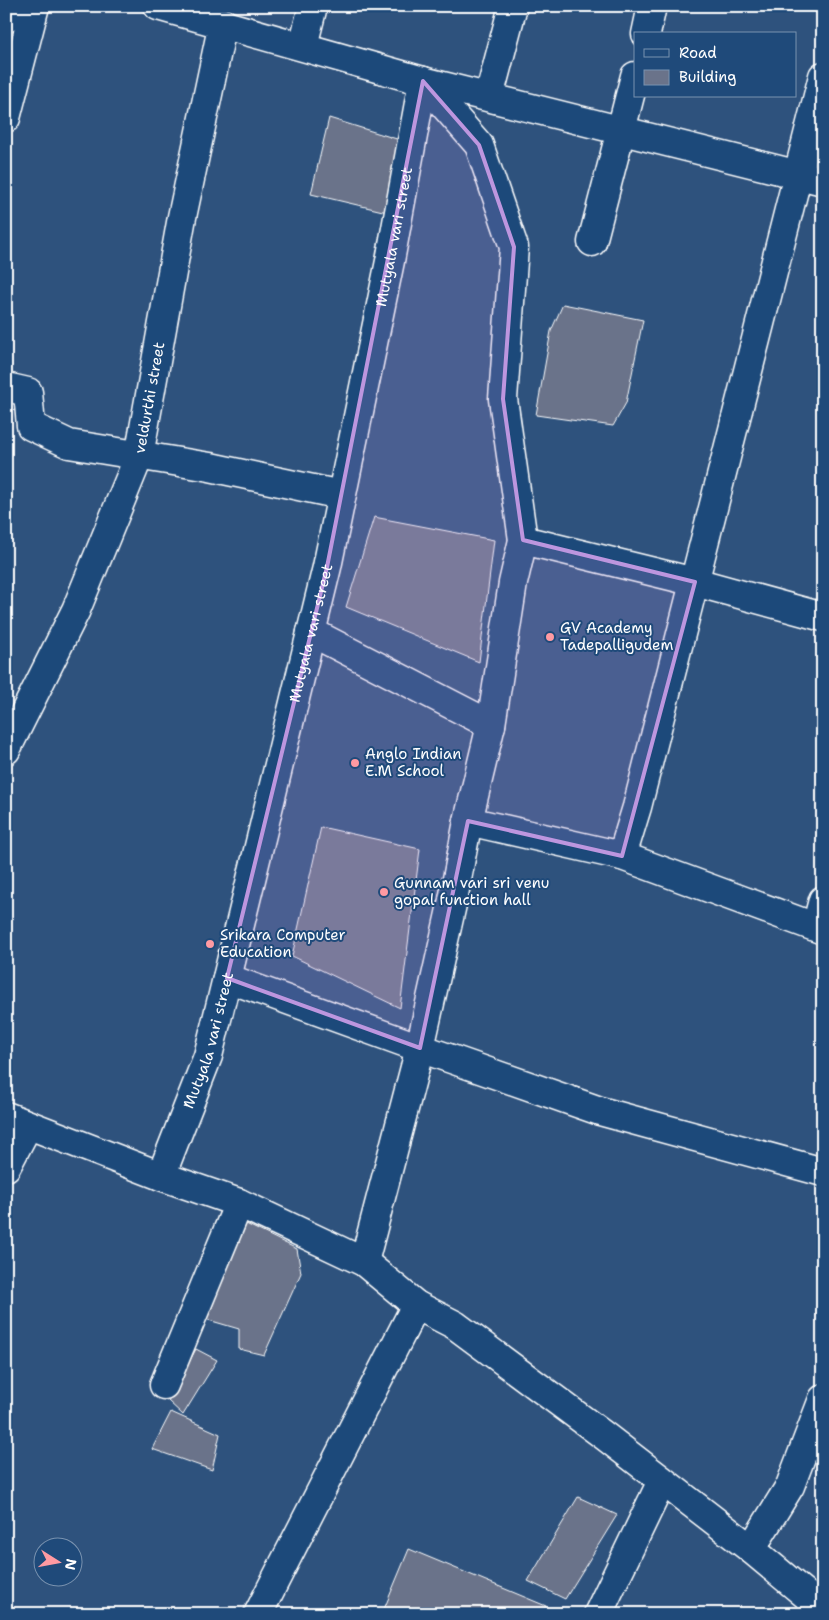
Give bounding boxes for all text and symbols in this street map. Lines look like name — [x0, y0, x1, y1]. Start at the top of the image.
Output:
legend — [634, 32, 796, 98]
text: Road — [679, 43, 717, 63]
text: Building — [679, 67, 736, 87]
street label: Mutyala vari street — [371, 165, 417, 309]
street label: veldurthi street — [130, 340, 169, 455]
street label: Mutyala vari street — [284, 562, 337, 704]
place label: GV Academy Tadepalligudem — [560, 618, 673, 655]
marker: GV Academy Tadepalligudem — [544, 631, 556, 643]
place label: Anglo Indian E.M School — [365, 744, 461, 781]
marker: Anglo Indian E.M School — [349, 757, 361, 769]
place label: Gunnam vari sri venu gopal function hall — [394, 873, 549, 910]
marker: Gunnam vari sri venu gopal function hall — [378, 886, 390, 898]
place label: Srikara Computer Education — [220, 925, 346, 962]
marker: Srikara Computer Education — [204, 938, 216, 950]
street label: Mutyala vari street — [178, 970, 238, 1112]
north arrow — [32, 1538, 82, 1588]
text: N — [61, 1557, 81, 1572]

